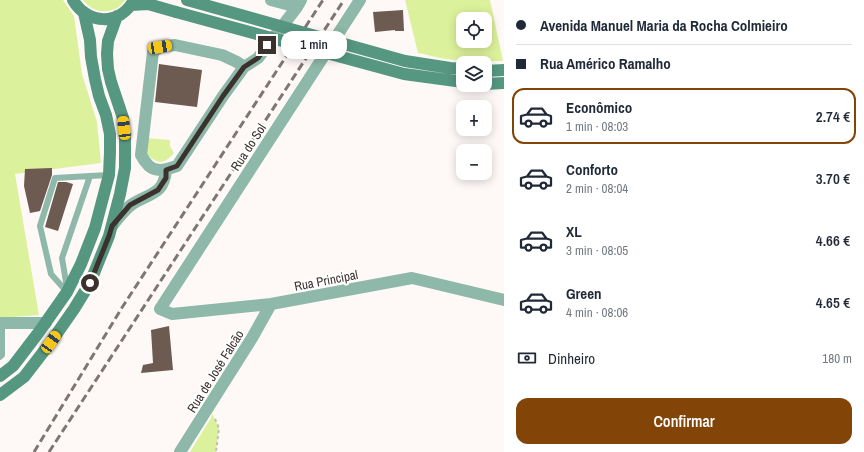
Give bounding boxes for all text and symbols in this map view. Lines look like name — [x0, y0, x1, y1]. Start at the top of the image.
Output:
map controls — [456, 12, 492, 180]
button: locate — [456, 12, 492, 48]
text: Avenida Manuel Maria da Rocha Colmieiro — [540, 15, 788, 36]
callout: 1 min — [281, 31, 347, 59]
route end — [258, 36, 276, 54]
text: 1 min — [300, 36, 328, 53]
car — [147, 39, 173, 55]
text: Rua Américo Ramalho — [540, 53, 671, 74]
button: layers — [456, 56, 492, 92]
text: Econômico — [566, 97, 632, 118]
icon: car — [518, 98, 554, 134]
button: + — [456, 100, 492, 136]
text: 2.74 € — [816, 106, 850, 127]
car — [117, 115, 131, 141]
text: 1 min · 08:03 — [566, 118, 628, 135]
street label: Rua do Sol — [227, 121, 270, 174]
button: − — [456, 144, 492, 180]
text: Conforto — [566, 159, 618, 180]
icon: car — [518, 160, 554, 196]
text: 3.70 € — [816, 168, 850, 189]
text: 2 min · 08:04 — [566, 180, 628, 197]
text: XL — [566, 221, 582, 242]
icon: car — [518, 222, 554, 258]
text: 4.66 € — [816, 230, 850, 251]
text: 3 min · 08:05 — [566, 242, 628, 259]
street label: Rua Principal — [293, 266, 359, 295]
route start — [81, 274, 99, 292]
text: Green — [566, 283, 602, 304]
icon: car — [518, 284, 554, 320]
text: 4.65 € — [816, 292, 850, 313]
text: 4 min · 08:06 — [566, 304, 628, 321]
street label: Rua de José Falcão — [183, 327, 248, 416]
car — [39, 329, 63, 355]
icon: cash — [516, 347, 538, 369]
text: Dinheiro — [548, 348, 595, 369]
text: 180 m — [822, 350, 852, 367]
button: Confirmar — [516, 398, 852, 444]

